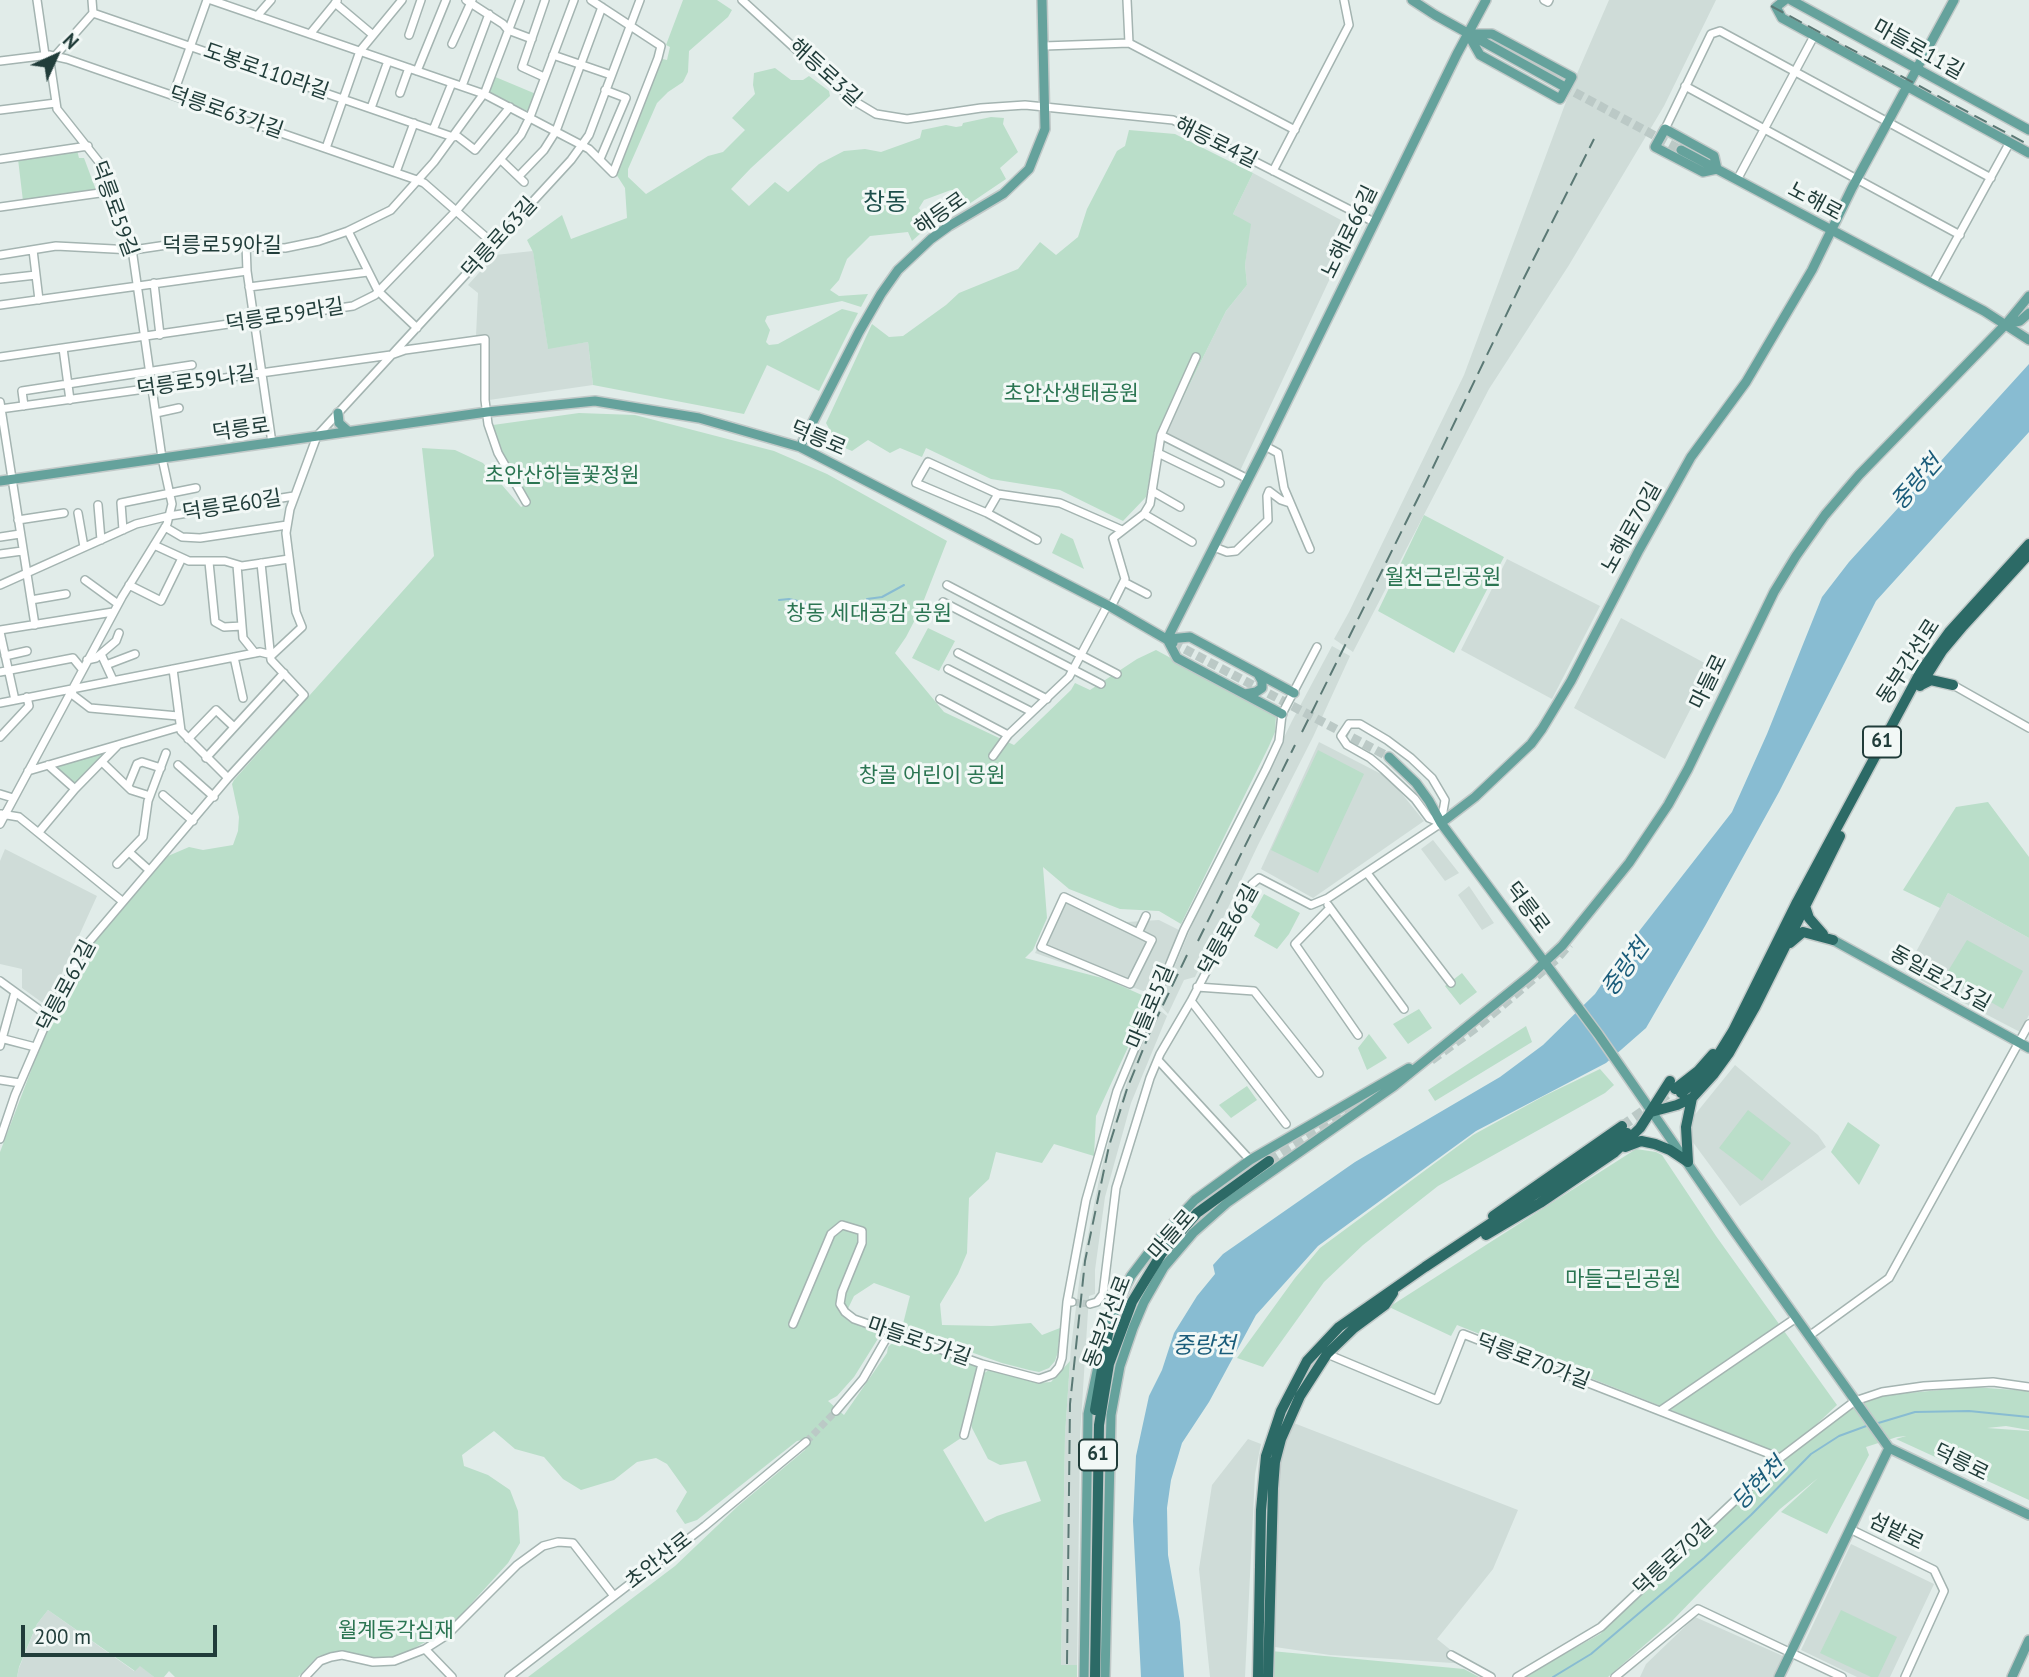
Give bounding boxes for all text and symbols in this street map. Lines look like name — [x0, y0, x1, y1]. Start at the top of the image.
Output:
street label: 마들로11길 — [1868, 15, 1968, 85]
north arrow — [21, 21, 91, 91]
text: N — [58, 28, 84, 54]
street label: 해등로3길 — [784, 34, 866, 112]
street label: 도봉로110라길 — [200, 39, 332, 105]
street label: 덕릉로63가길 — [165, 82, 287, 144]
street label: 해등로4길 — [1171, 112, 1261, 174]
street label: 덕릉로59길 — [85, 158, 143, 260]
street label: 노해로 — [1783, 177, 1847, 227]
street label: 노해로66길 — [1317, 181, 1383, 283]
street label: 해등로 — [910, 187, 972, 241]
district label: 창동 — [863, 189, 907, 217]
street label: 덕릉로63길 — [457, 192, 543, 284]
street label: 덕릉로59아길 — [162, 233, 282, 259]
street label: 덕릉로59라길 — [224, 294, 346, 338]
street label: 덕릉로59나길 — [135, 361, 257, 403]
park label: 초안산생태공원 — [1003, 381, 1139, 407]
street label: 덕릉로 — [211, 413, 271, 447]
street label: 덕릉로 — [786, 416, 850, 462]
water label: 중랑천 — [1886, 450, 1948, 516]
park label: 초안산하늘꽃정원 — [485, 463, 639, 489]
street label: 노해로70길 — [1597, 478, 1667, 578]
street label: 덕릉로60길 — [181, 486, 283, 526]
park label: 월천근린공원 — [1385, 565, 1501, 591]
park label: 창동 세대공감 공원 — [786, 601, 952, 627]
street label: 동부간선로 — [1872, 615, 1946, 709]
street label: 마들로 — [1685, 650, 1733, 714]
road number: 61 — [1863, 726, 1901, 758]
park label: 창골 어린이 공원 — [859, 763, 1005, 789]
street label: 덕릉로 — [1499, 877, 1555, 939]
street label: 덕릉로66길 — [1194, 880, 1264, 980]
water label: 중랑천 — [1596, 934, 1656, 1002]
street label: 덕릉로62길 — [32, 936, 102, 1036]
street label: 동일로213길 — [1885, 941, 1995, 1017]
street label: 마들로5길 — [1122, 961, 1180, 1053]
street label: 마들로 — [1143, 1205, 1201, 1265]
park label: 마들근린공원 — [1565, 1267, 1681, 1293]
street label: 동부간선로 — [1079, 1272, 1137, 1372]
street label: 마들로5가길 — [864, 1312, 974, 1372]
street label: 덕릉로70가길 — [1473, 1329, 1593, 1395]
water label: 중랑천 — [1172, 1332, 1236, 1360]
street label: 덕릉로 — [1929, 1439, 1993, 1487]
road number: 61 — [1079, 1440, 1117, 1470]
water label: 당현천 — [1727, 1452, 1791, 1516]
street label: 섬밭로 — [1864, 1508, 1928, 1556]
street label: 덕릉로70길 — [1629, 1515, 1719, 1601]
street label: 초안산로 — [621, 1527, 697, 1595]
scale bar — [24, 1610, 220, 1654]
park label: 월계동각심재 — [338, 1618, 454, 1644]
text: 200 m — [34, 1623, 91, 1650]

